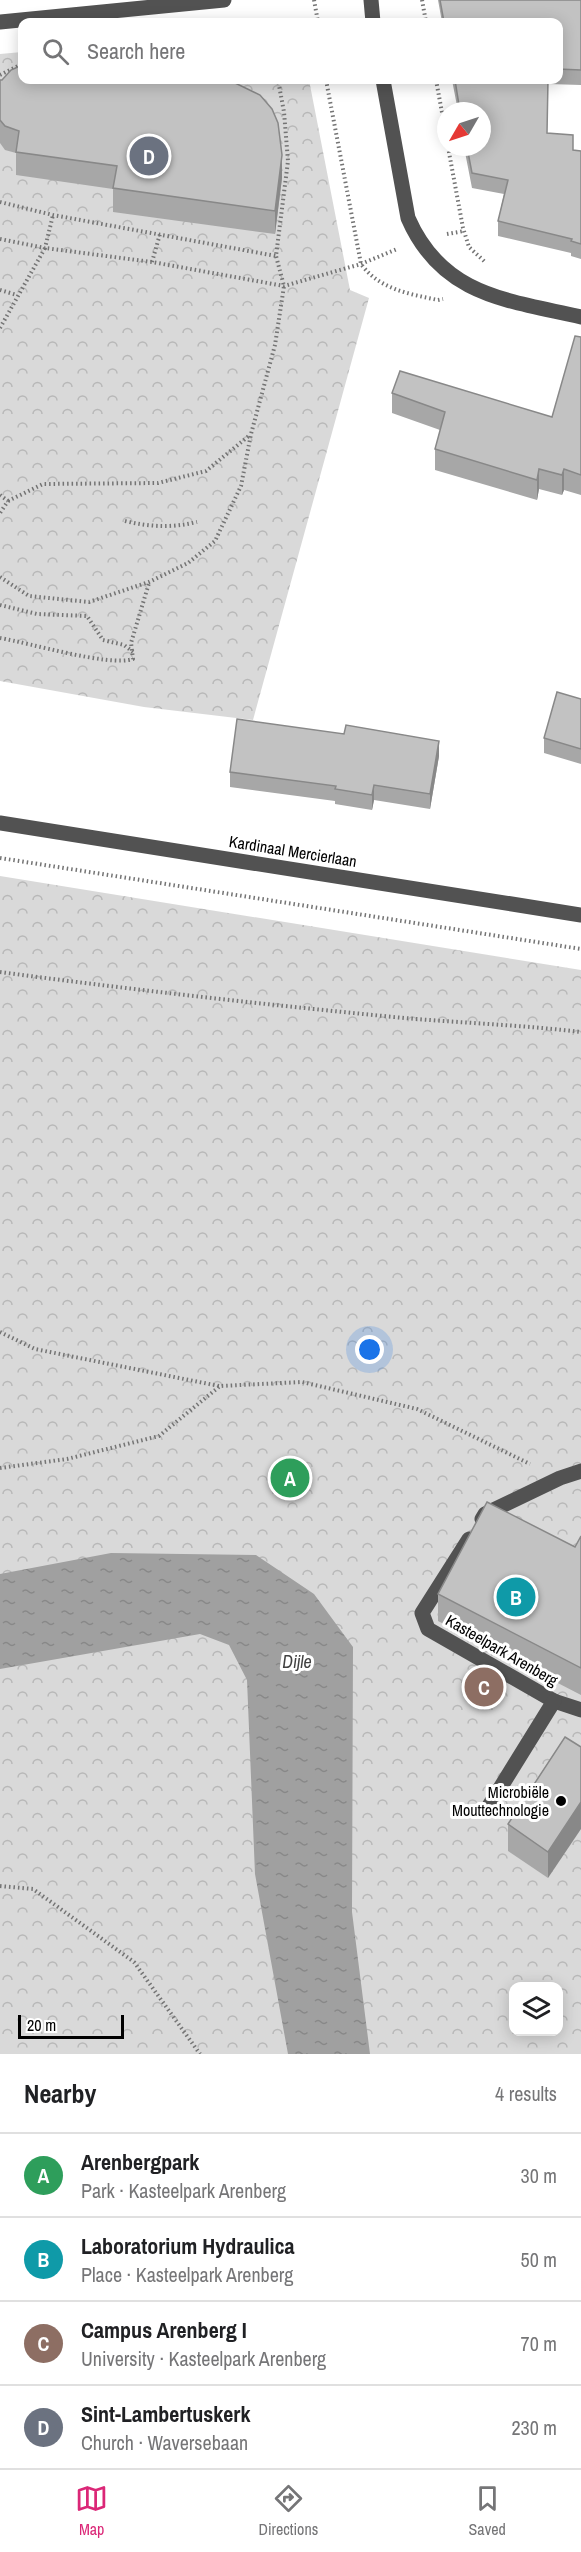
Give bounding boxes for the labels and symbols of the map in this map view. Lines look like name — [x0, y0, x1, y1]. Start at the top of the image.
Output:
north arrow — [437, 102, 491, 156]
pin: D — [130, 134, 168, 178]
street label: Kardinaal Mercierlaan — [228, 830, 358, 872]
your location — [355, 1335, 384, 1364]
pin: A — [270, 1456, 310, 1500]
pin: B — [496, 1574, 536, 1620]
street label: Kasteelpark Arenberg — [442, 1609, 563, 1691]
water label: Dijle — [282, 1649, 312, 1674]
pin: C — [464, 1664, 504, 1710]
place label: Microbiële Mouttechnologie — [452, 1781, 549, 1821]
marker: Microbiële Mouttechnologie — [554, 1794, 568, 1808]
scale bar — [18, 2012, 124, 2040]

